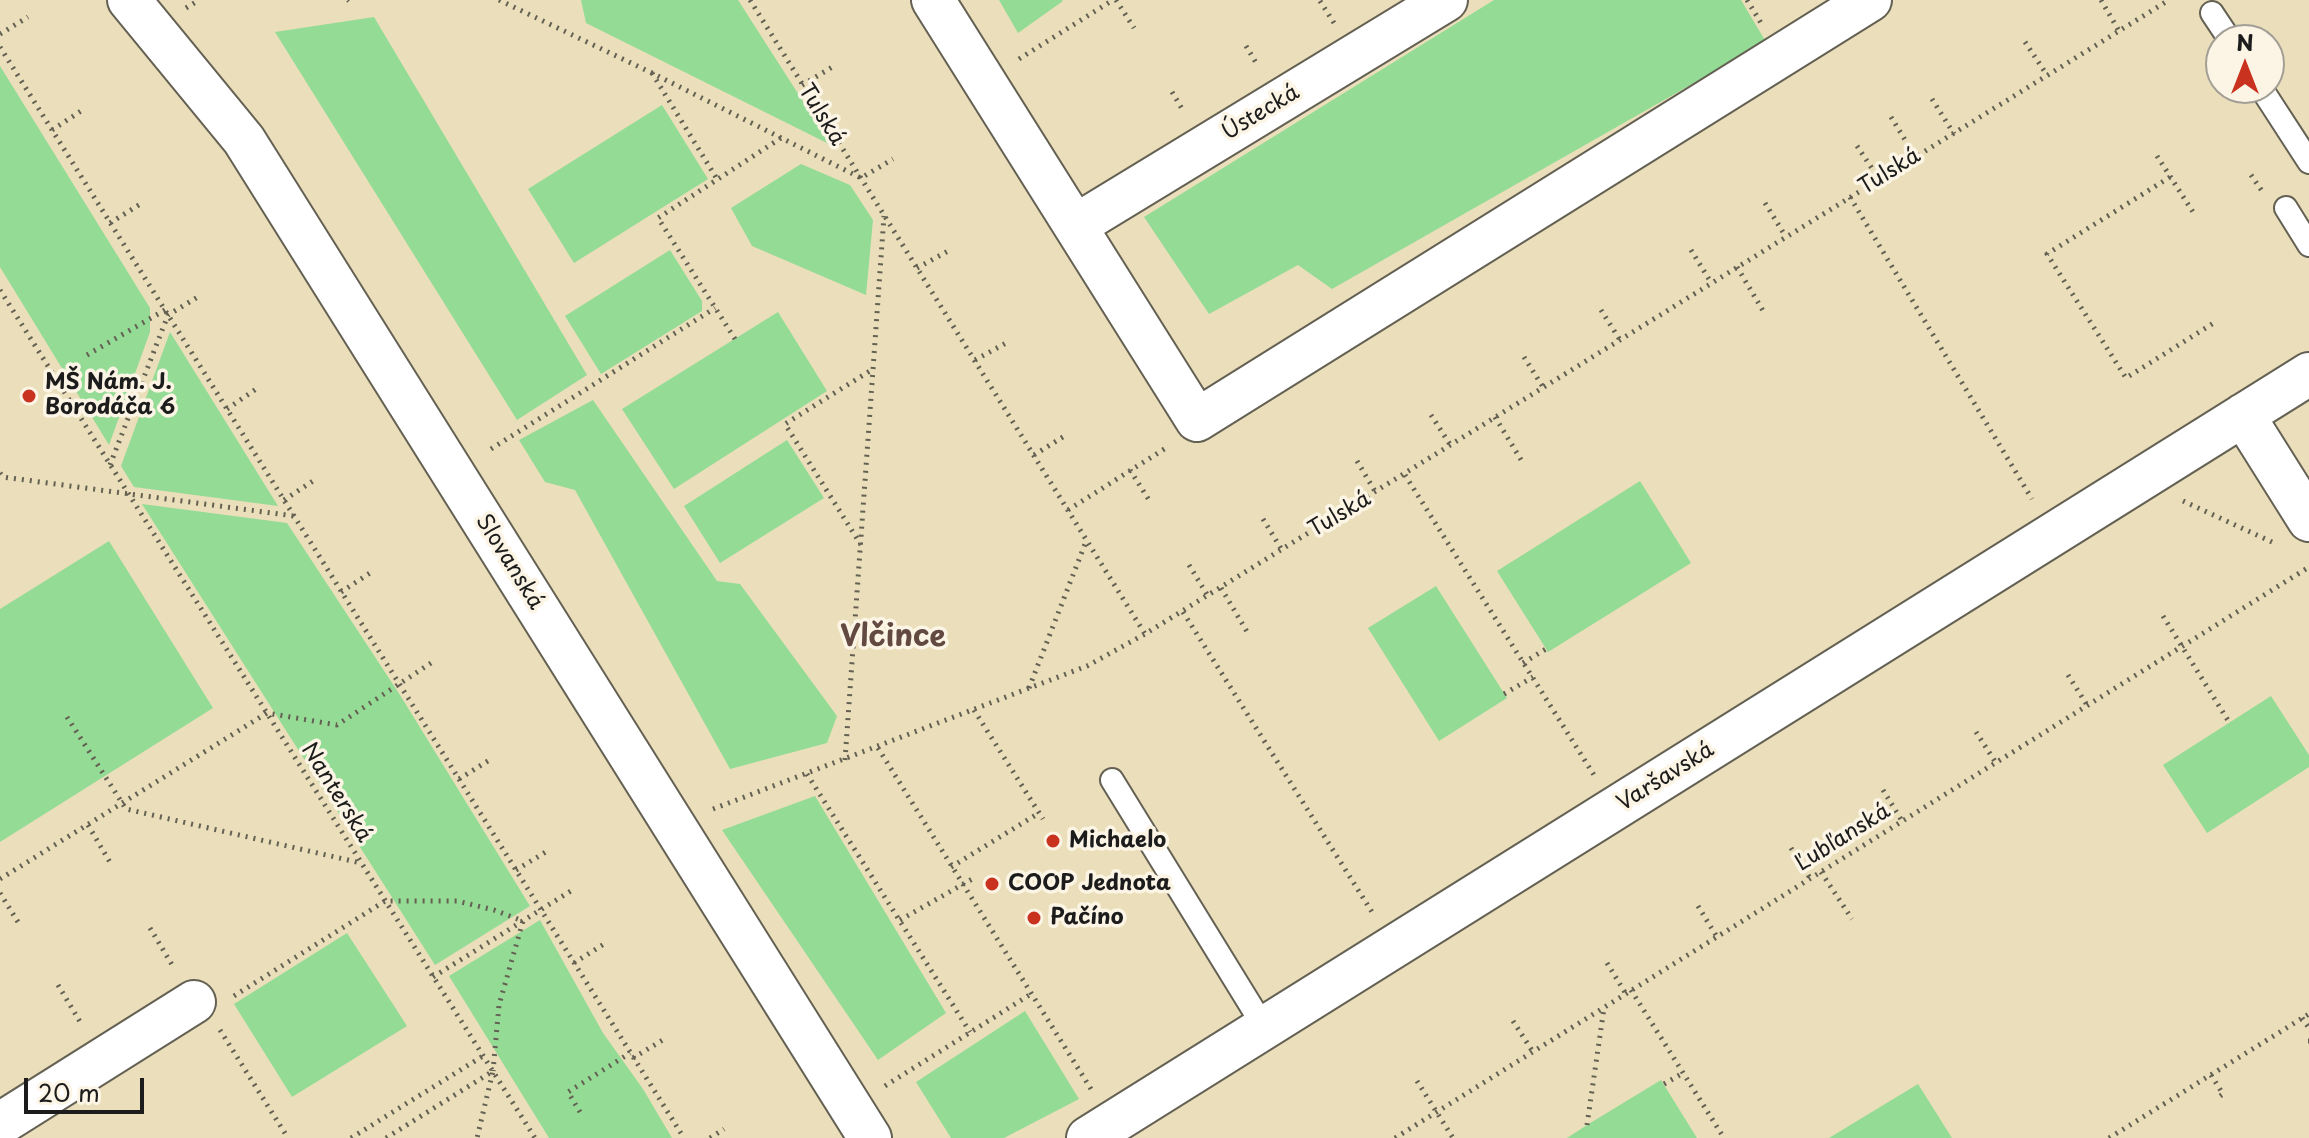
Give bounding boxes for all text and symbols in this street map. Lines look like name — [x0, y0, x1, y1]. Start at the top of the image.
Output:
north arrow — [2205, 24, 2285, 104]
text: N — [2236, 25, 2254, 58]
street label: Tulská — [792, 79, 850, 151]
street label: Ústecká — [1218, 80, 1304, 146]
street label: Tulská — [1854, 143, 1926, 201]
place label: MŠ Nám. J. Borodáča 6 — [45, 370, 175, 422]
marker: MŠ Nám. J. Borodáča 6 — [20, 387, 38, 405]
street label: Tulská — [1304, 486, 1376, 544]
street label: Slovanská — [469, 509, 549, 615]
district label: Vlčince — [840, 620, 946, 656]
street label: Varšavská — [1613, 737, 1719, 817]
street label: Nanterská — [295, 739, 377, 847]
street label: Ľubľanská — [1791, 798, 1895, 878]
place label: Michaelo — [1069, 828, 1166, 854]
marker: Michaelo — [1044, 832, 1062, 850]
place label: COOP Jednota — [1008, 871, 1171, 897]
marker: COOP Jednota — [983, 875, 1001, 893]
place label: Pačíno — [1050, 905, 1124, 931]
marker: Pačíno — [1025, 909, 1043, 927]
scale bar — [28, 1062, 148, 1112]
text: 20 m — [38, 1074, 100, 1110]

